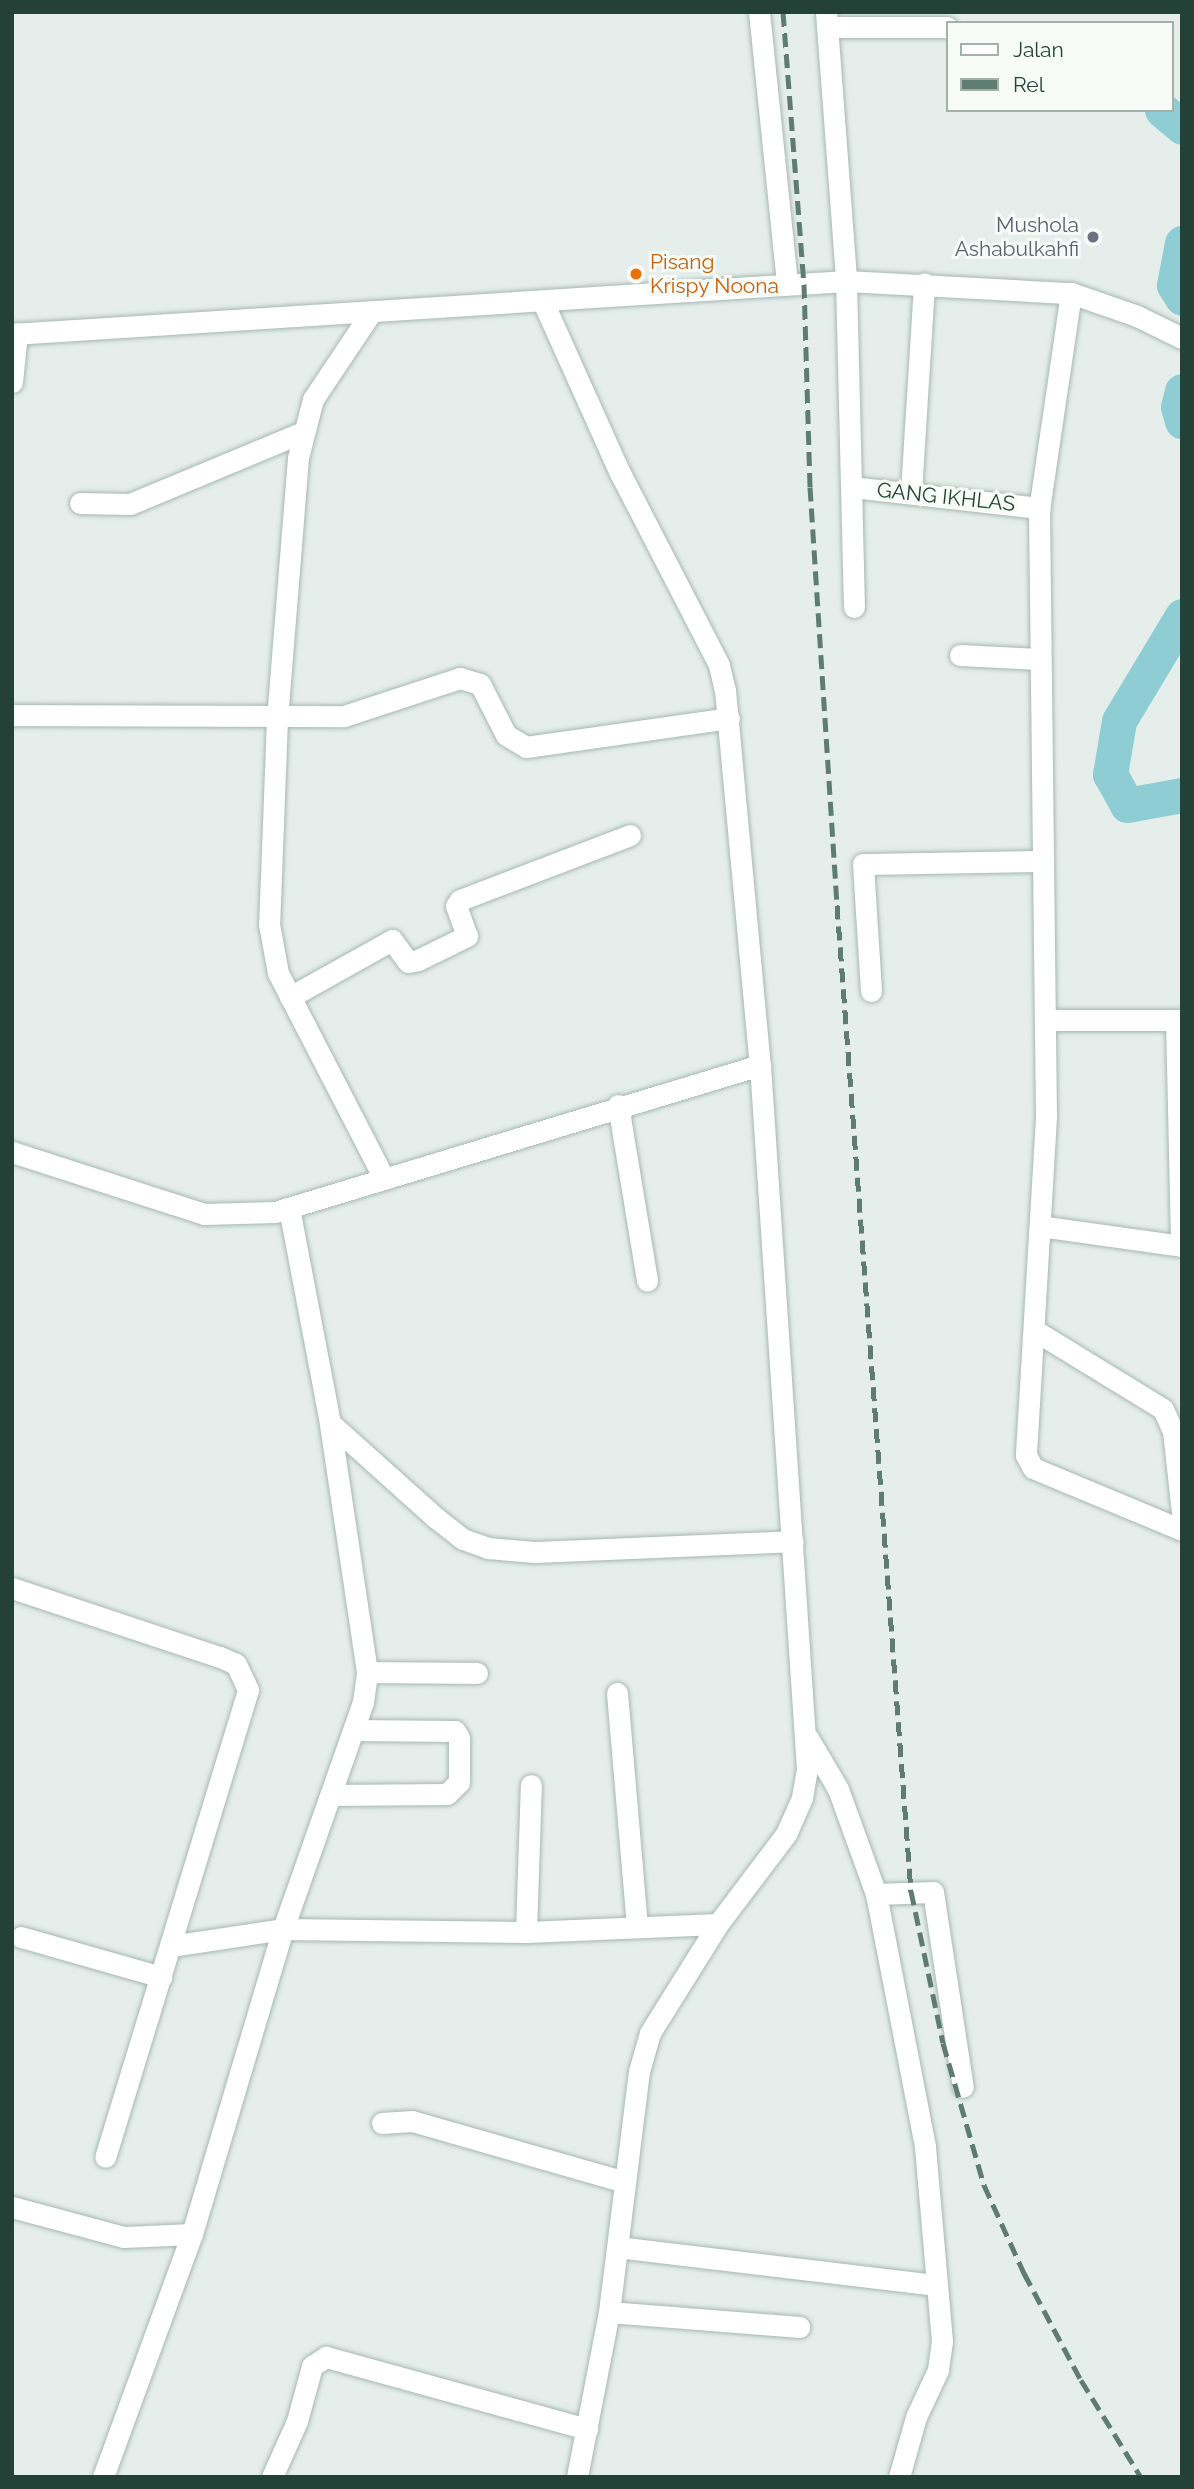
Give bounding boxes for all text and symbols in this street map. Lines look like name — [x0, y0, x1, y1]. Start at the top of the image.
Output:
legend — [946, 21, 1173, 112]
text: Jalan — [1013, 37, 1064, 62]
text: Rel — [1013, 72, 1044, 97]
place label: Mushola Ashabulkahfi — [955, 212, 1079, 262]
marker: Mushola Ashabulkahfi — [1085, 229, 1101, 245]
place label: Pisang Krispy Noona — [650, 249, 780, 299]
marker: Pisang Krispy Noona — [628, 266, 644, 282]
street label: GANG IKHLAS — [876, 477, 1016, 517]

